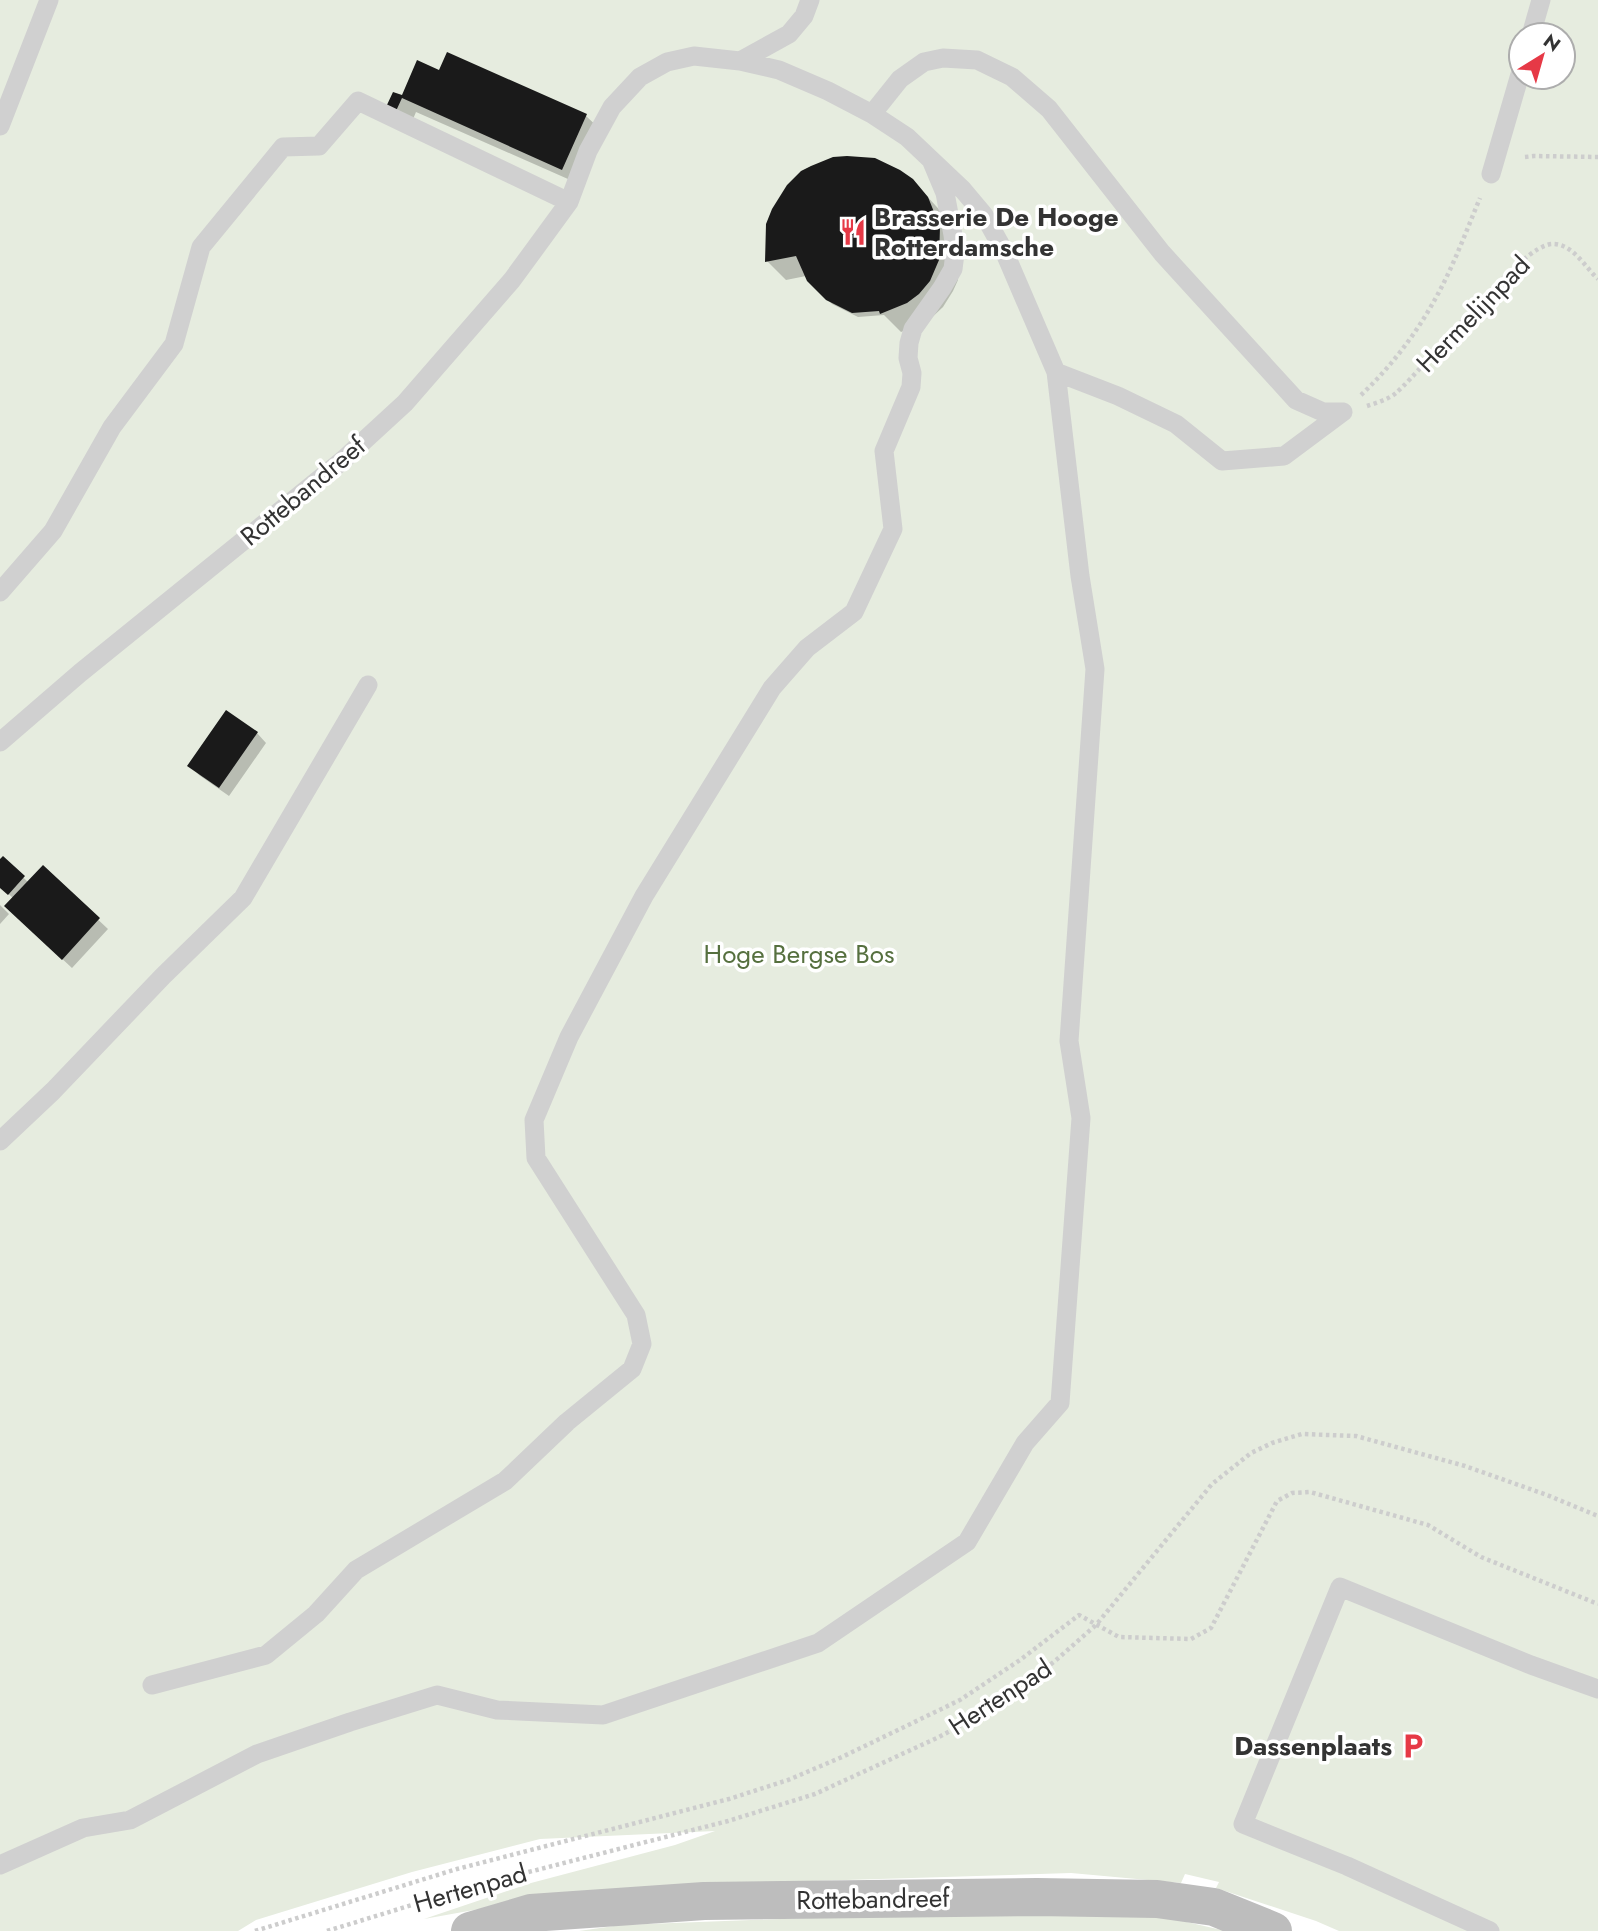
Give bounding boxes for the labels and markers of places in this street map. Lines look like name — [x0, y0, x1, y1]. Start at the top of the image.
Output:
place label: Brasserie De Hooge Rotterdamsche — [874, 198, 1119, 266]
restaurant icon: Brasserie De Hooge Rotterdamsche — [838, 217, 868, 247]
place label: Dassenplaats — [1234, 1727, 1392, 1765]
parking icon: Dassenplaats — [1398, 1731, 1428, 1761]

